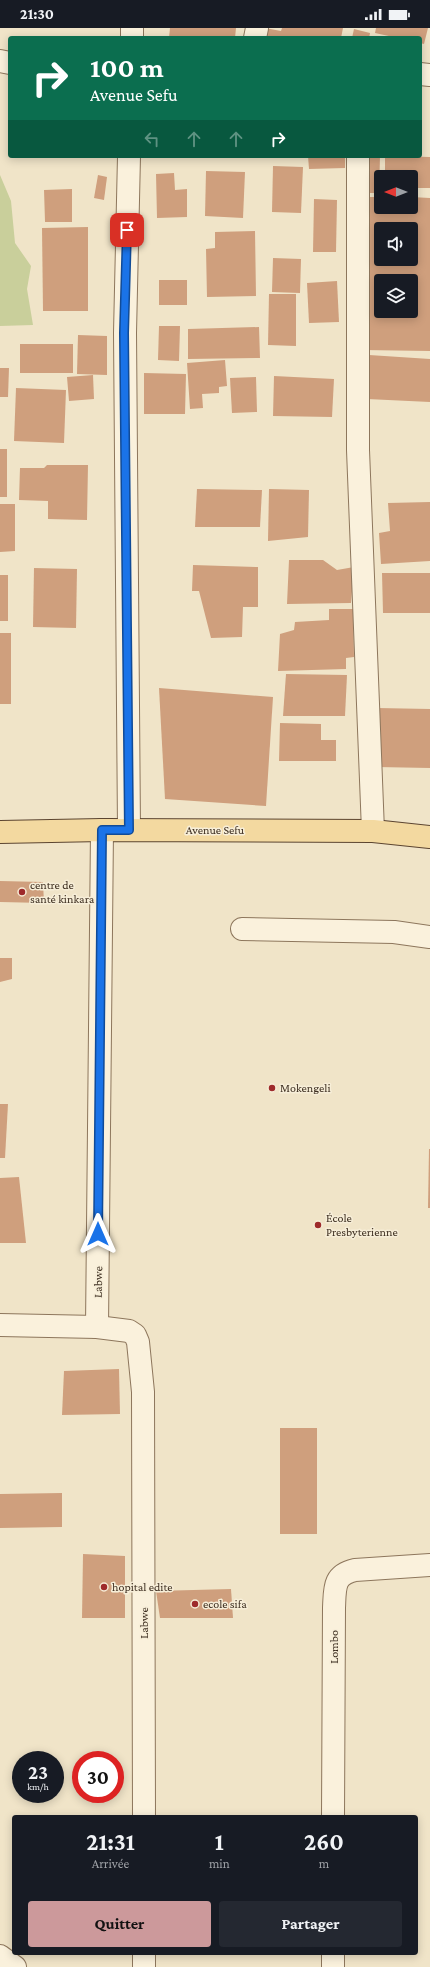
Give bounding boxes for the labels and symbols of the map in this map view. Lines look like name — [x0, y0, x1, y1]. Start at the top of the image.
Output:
north arrow — [374, 170, 418, 214]
pin — [110, 213, 144, 247]
street label: Avenue Sefu — [186, 823, 245, 837]
place label: centre de santé kinkara — [30, 878, 95, 906]
marker: centre de santé kinkara — [17, 887, 27, 897]
place label: Mokengeli — [280, 1081, 331, 1095]
marker: Mokengeli — [267, 1083, 277, 1093]
place label: École Presbyterienne — [326, 1211, 398, 1239]
position arrow — [77, 1213, 119, 1255]
marker: École Presbyterienne — [313, 1220, 323, 1230]
street label: Labwe — [91, 1266, 105, 1298]
place label: hopital edite — [112, 1580, 173, 1594]
marker: hopital edite — [99, 1582, 109, 1592]
place label: ecole sifa — [203, 1597, 247, 1611]
marker: ecole sifa — [190, 1599, 200, 1609]
street label: Labwe — [137, 1607, 151, 1639]
street label: Lombo — [327, 1630, 341, 1664]
speed limit sign: 30 — [72, 1751, 124, 1803]

